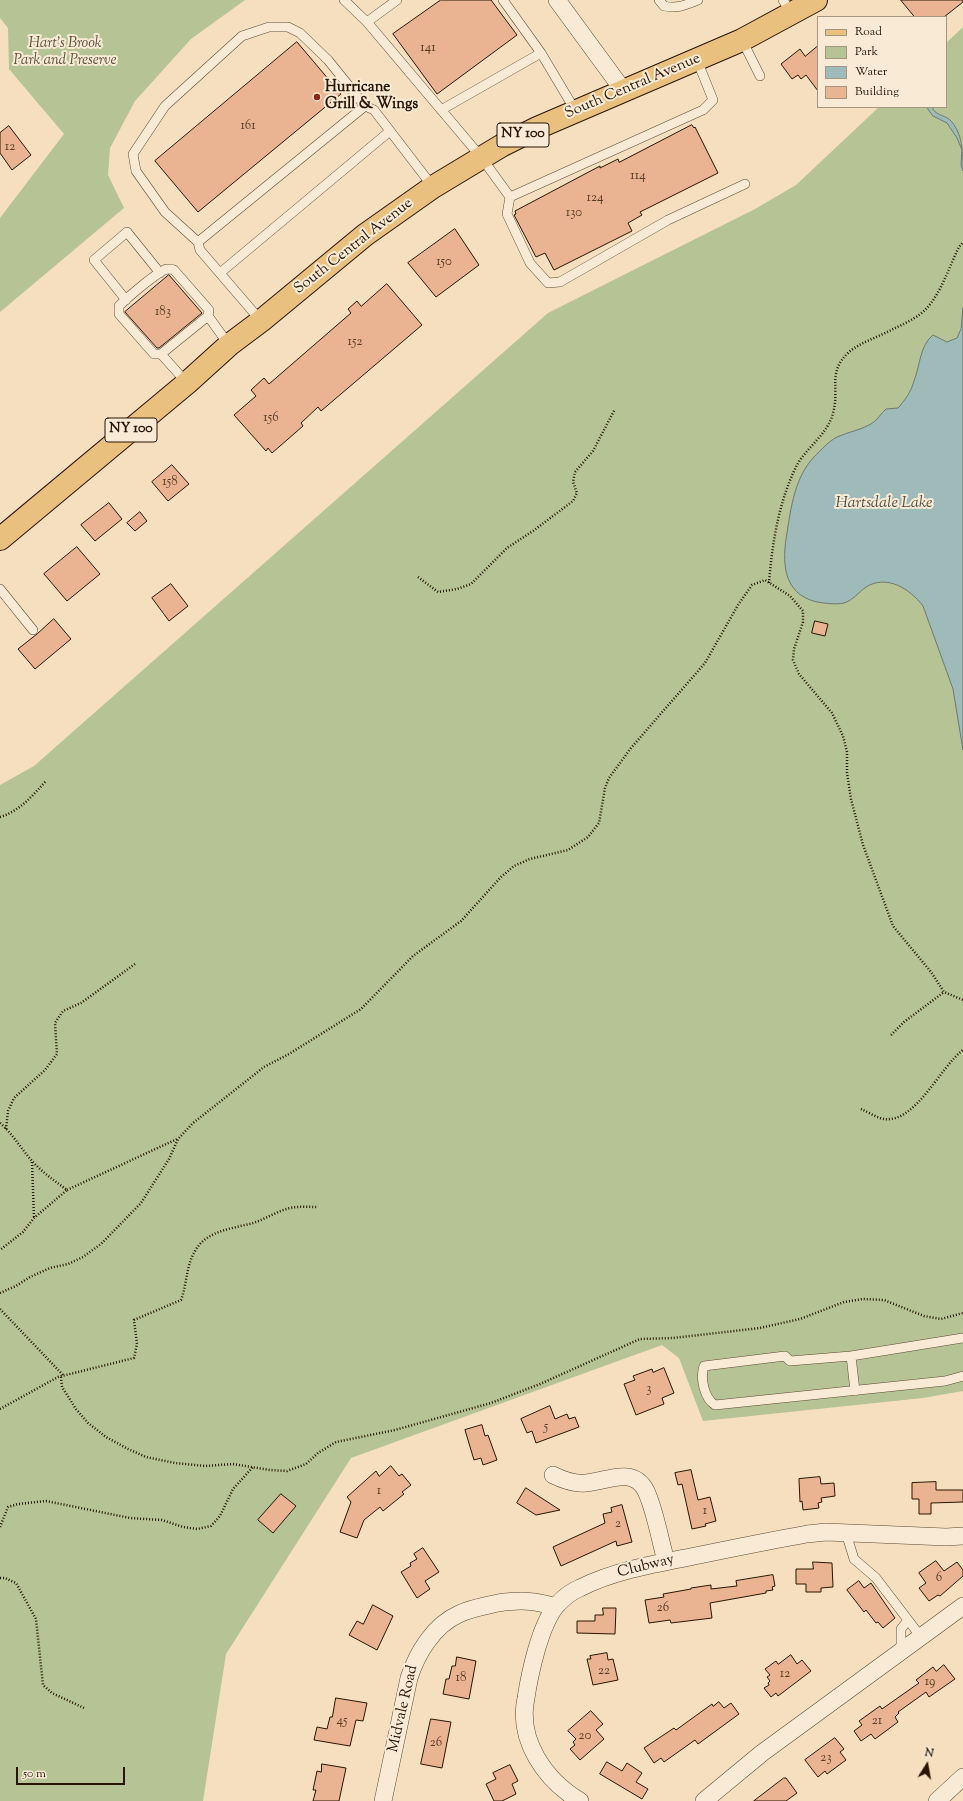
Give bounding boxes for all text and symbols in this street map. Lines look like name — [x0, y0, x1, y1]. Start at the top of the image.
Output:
legend — [817, 16, 947, 108]
text: Road — [855, 23, 882, 41]
park label: Hart's Brook Park and Preserve — [14, 35, 116, 70]
house number: 141 — [420, 41, 436, 57]
text: Park — [855, 43, 878, 61]
street label: South Central Avenue — [563, 50, 703, 124]
text: Water — [855, 63, 887, 81]
place label: Hurricane Grill & Wings — [325, 79, 418, 114]
text: Building — [855, 83, 899, 101]
marker: Hurricane Grill & Wings — [312, 92, 322, 102]
house number: 161 — [240, 119, 256, 135]
road number: NY 100 — [497, 123, 549, 147]
house number: 12 — [5, 140, 15, 156]
house number: 114 — [630, 169, 646, 185]
house number: 124 — [586, 191, 604, 207]
street label: South Central Avenue — [291, 195, 417, 299]
house number: 130 — [566, 206, 582, 222]
house number: 150 — [436, 255, 452, 271]
house number: 183 — [155, 305, 171, 321]
house number: 152 — [348, 335, 362, 351]
house number: 156 — [263, 411, 279, 427]
road number: NY 100 — [105, 418, 157, 442]
house number: 158 — [162, 475, 178, 491]
water label: Hartsdale Lake — [836, 494, 932, 514]
house number: 3 — [646, 1382, 652, 1398]
house number: 5 — [544, 1420, 548, 1436]
house number: 1 — [377, 1484, 381, 1500]
house number: 1 — [703, 1504, 707, 1520]
house number: 2 — [615, 1517, 621, 1533]
street label: Clubway — [616, 1551, 676, 1583]
house number: 6 — [936, 1571, 942, 1587]
house number: 26 — [657, 1601, 669, 1617]
street label: Midvale Road — [385, 1664, 423, 1754]
house number: 22 — [598, 1664, 610, 1680]
house number: 12 — [780, 1667, 790, 1683]
house number: 18 — [456, 1671, 466, 1687]
house number: 19 — [925, 1675, 935, 1691]
house number: 45 — [337, 1714, 347, 1730]
house number: 21 — [872, 1714, 882, 1730]
house number: 20 — [579, 1729, 591, 1745]
house number: 26 — [430, 1736, 442, 1752]
north arrow — [907, 1745, 947, 1785]
text: N — [923, 1745, 935, 1762]
house number: 23 — [820, 1751, 832, 1767]
scale bar — [18, 1759, 127, 1785]
text: 50 m — [23, 1765, 46, 1783]

